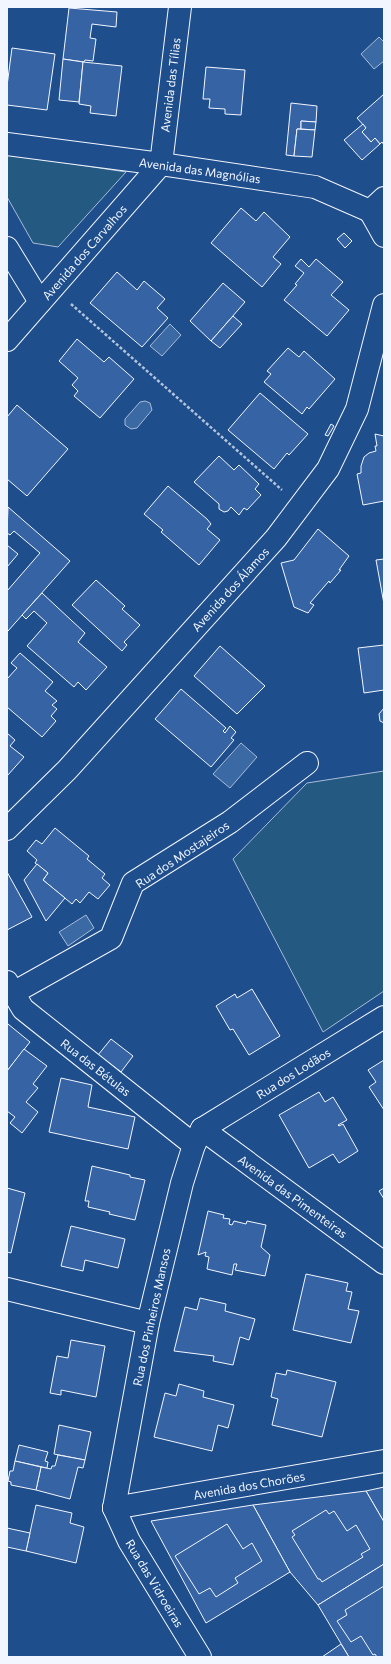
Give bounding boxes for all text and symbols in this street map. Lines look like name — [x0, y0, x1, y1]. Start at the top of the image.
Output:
street label: Avenida das Tílias — [157, 37, 183, 133]
street label: Avenida das Magnólias — [138, 155, 262, 185]
street label: Avenida dos Carvalhos — [39, 202, 129, 302]
street label: Avenida dos Álamos — [189, 544, 271, 634]
street label: Rua dos Mostajeiros — [133, 818, 231, 890]
street label: Rua das Bétulas — [58, 1035, 134, 1099]
street label: Rua dos Lodãos — [253, 1045, 333, 1101]
street label: Avenida das Pimenteiras — [236, 1152, 350, 1240]
street label: Rua dos Pinheiros Mansos — [130, 1247, 172, 1387]
street label: Avenida dos Chorões — [192, 1468, 306, 1502]
street label: Rua das Vidroeiras — [123, 1537, 187, 1629]

